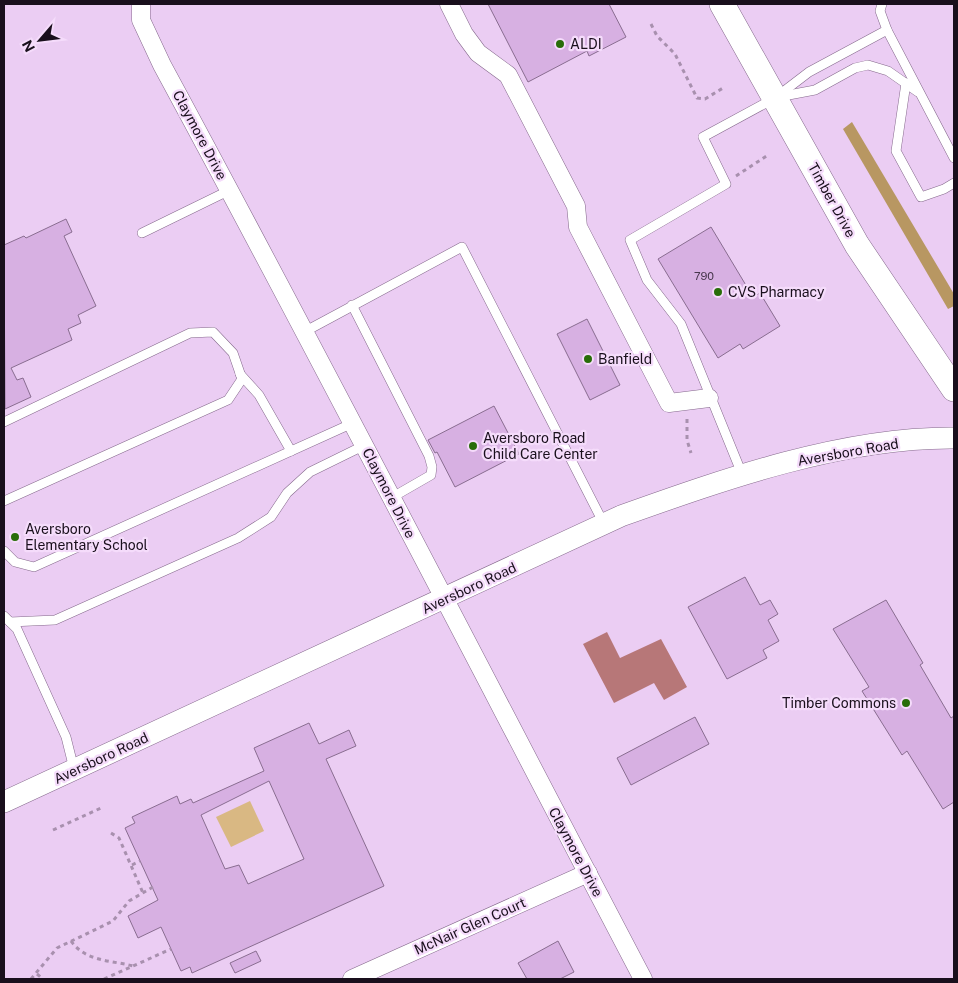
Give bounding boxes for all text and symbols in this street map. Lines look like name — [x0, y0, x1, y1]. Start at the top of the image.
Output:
north arrow — [15, 15, 65, 65]
place label: ALDI — [570, 36, 602, 52]
text: N — [19, 38, 38, 55]
marker: ALDI — [554, 38, 566, 50]
street label: Claymore Drive — [170, 88, 230, 182]
street label: Timber Drive — [805, 160, 859, 240]
house number: 790 — [694, 270, 714, 282]
place label: CVS Pharmacy — [728, 284, 825, 300]
marker: CVS Pharmacy — [712, 286, 724, 298]
place label: Banfield — [598, 351, 652, 367]
marker: Banfield — [582, 353, 594, 365]
place label: Aversboro Road Child Care Center — [483, 430, 598, 462]
street label: Aversboro Road — [796, 435, 900, 469]
marker: Aversboro Road Child Care Center — [467, 440, 479, 452]
street label: Claymore Drive — [359, 445, 419, 541]
place label: Aversboro Elementary School — [25, 521, 148, 553]
marker: Aversboro Elementary School — [9, 531, 21, 543]
street label: Aversboro Road — [419, 559, 519, 617]
place label: Timber Commons — [782, 695, 896, 711]
marker: Timber Commons — [900, 697, 912, 709]
street label: Aversboro Road — [51, 729, 151, 787]
street label: Claymore Drive — [546, 805, 606, 899]
street label: McNair Glen Court — [412, 894, 528, 958]

